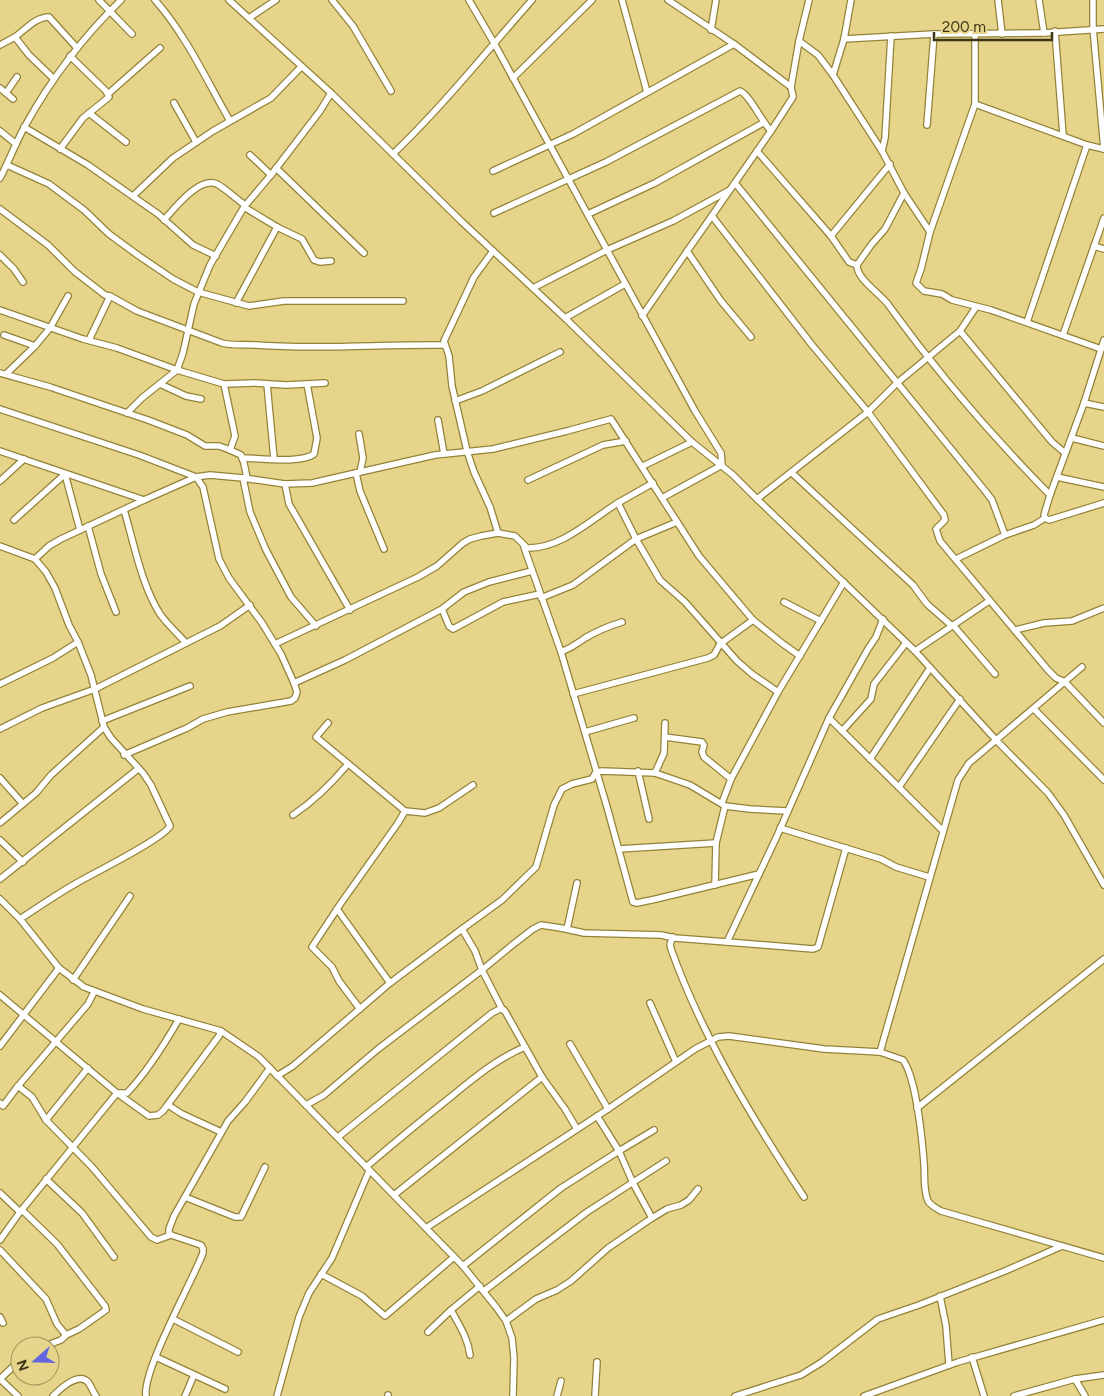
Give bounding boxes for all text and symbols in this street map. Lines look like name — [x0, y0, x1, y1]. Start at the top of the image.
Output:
scale bar — [934, 10, 1052, 42]
text: 200 m — [942, 18, 986, 36]
north arrow — [10, 1336, 60, 1386]
text: N — [13, 1357, 33, 1373]

